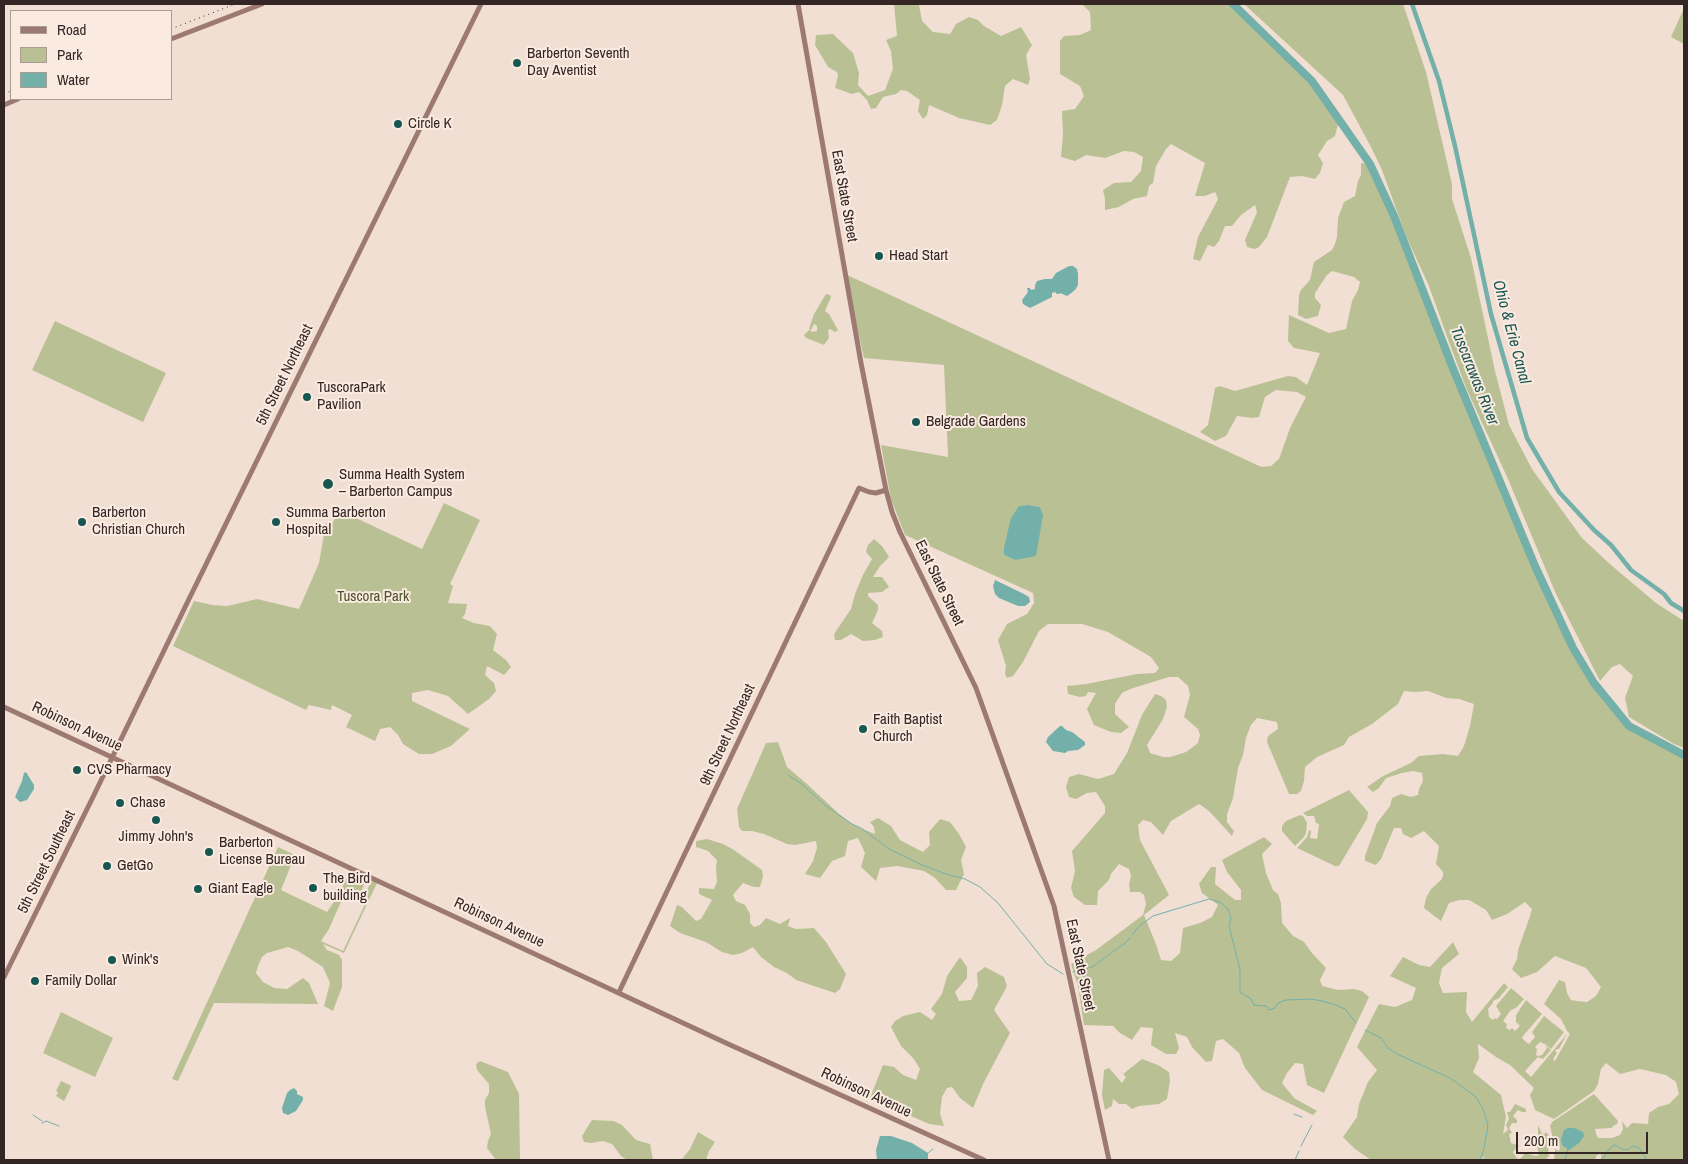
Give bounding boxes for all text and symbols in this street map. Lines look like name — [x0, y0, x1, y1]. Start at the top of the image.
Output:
legend — [10, 10, 172, 100]
text: Road — [57, 19, 86, 40]
text: Park — [57, 44, 82, 65]
place label: Barberton Seventh Day Aventist — [527, 45, 630, 80]
marker: Barberton Seventh Day Aventist — [511, 57, 523, 69]
text: Water — [57, 69, 89, 90]
place label: Circle K — [408, 115, 452, 133]
marker: Circle K — [392, 118, 404, 130]
street label: East State Street — [827, 149, 861, 243]
place label: Head Start — [889, 247, 948, 265]
marker: Head Start — [873, 250, 885, 262]
water label: Ohio & Erie Canal — [1488, 278, 1534, 386]
street label: 5th Street Northeast — [253, 322, 317, 428]
water label: Tuscarawas River — [1446, 324, 1502, 428]
place label: TuscoraPark Pavilion — [317, 379, 386, 414]
marker: TuscoraPark Pavilion — [301, 391, 313, 403]
place label: Belgrade Gardens — [926, 413, 1026, 431]
marker: Belgrade Gardens — [910, 416, 922, 428]
place label: Summa Health System – Barberton Campus — [339, 466, 465, 501]
marker: Summa Health System – Barberton Campus — [321, 477, 335, 491]
place label: Barberton Christian Church — [92, 504, 185, 539]
place label: Summa Barberton Hospital — [286, 504, 386, 539]
marker: Barberton Christian Church — [76, 516, 88, 528]
marker: Summa Barberton Hospital — [270, 516, 282, 528]
street label: East State Street — [911, 537, 967, 629]
park label: Tuscora Park — [337, 588, 409, 606]
street label: 9th Street Northeast — [697, 681, 759, 789]
street label: Robinson Avenue — [29, 698, 125, 756]
place label: Faith Baptist Church — [873, 711, 942, 746]
marker: Faith Baptist Church — [857, 723, 869, 735]
place label: CVS Pharmacy — [87, 761, 171, 779]
marker: CVS Pharmacy — [71, 764, 83, 776]
place label: Chase — [130, 794, 166, 812]
marker: Chase — [114, 797, 126, 809]
street label: 5th Street Southeast — [14, 808, 80, 916]
marker: Jimmy John's — [150, 814, 162, 826]
place label: Jimmy John's — [119, 828, 193, 846]
place label: Barberton License Bureau — [219, 834, 305, 869]
marker: Barberton License Bureau — [203, 846, 215, 858]
place label: GetGo — [117, 857, 153, 875]
marker: GetGo — [101, 860, 113, 872]
place label: The Bird building — [323, 870, 370, 905]
place label: Giant Eagle — [208, 880, 273, 898]
marker: The Bird building — [307, 882, 319, 894]
marker: Giant Eagle — [192, 883, 204, 895]
street label: Robinson Avenue — [451, 894, 547, 952]
street label: East State Street — [1062, 918, 1098, 1012]
place label: Wink's — [122, 951, 159, 969]
marker: Wink's — [106, 954, 118, 966]
place label: Family Dollar — [45, 972, 117, 990]
marker: Family Dollar — [29, 975, 41, 987]
street label: Robinson Avenue — [818, 1064, 914, 1122]
scale bar — [1518, 1122, 1650, 1154]
text: 200 m — [1524, 1130, 1558, 1151]

